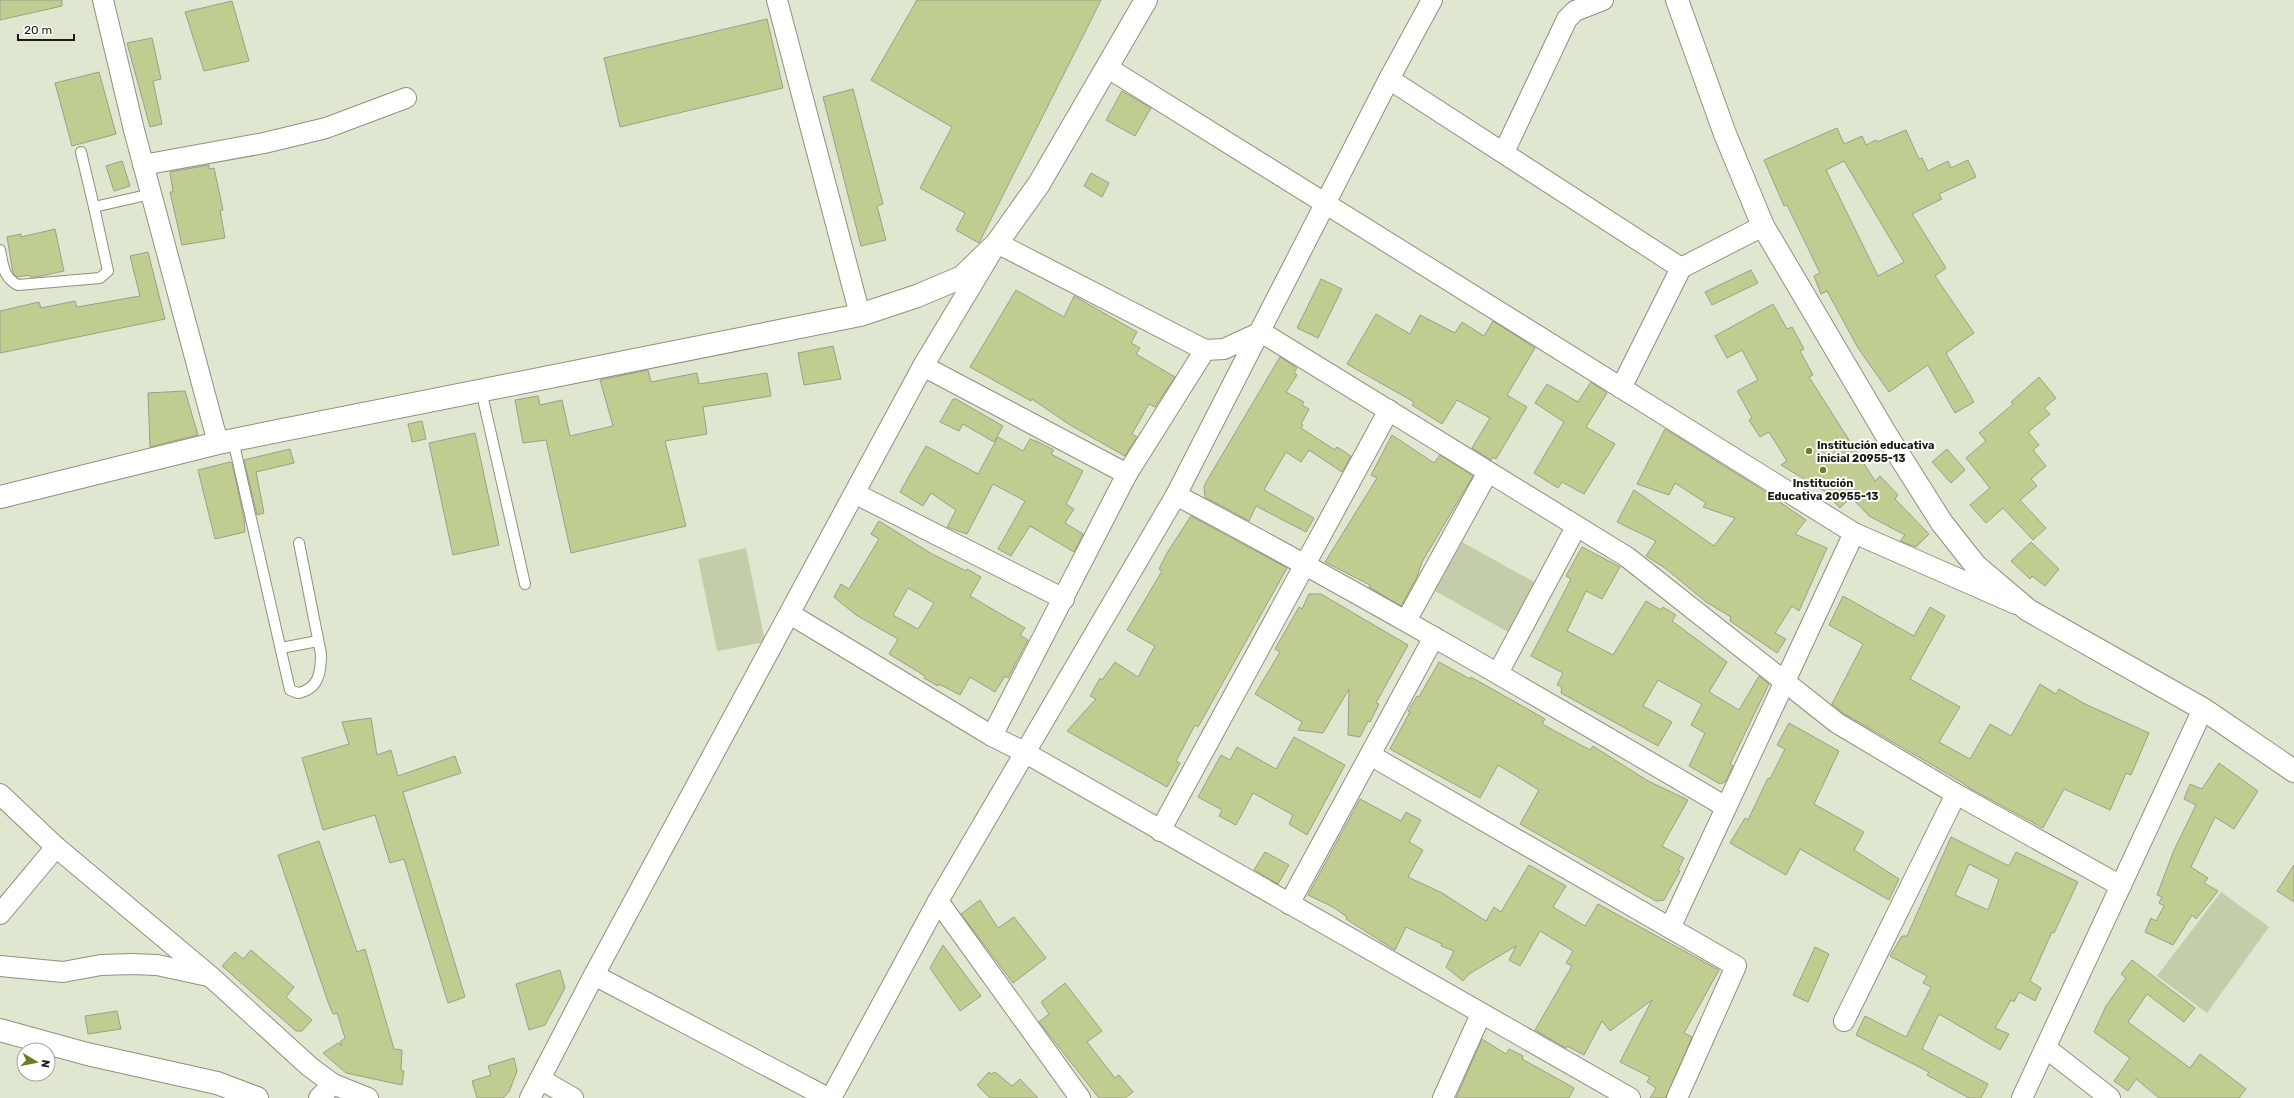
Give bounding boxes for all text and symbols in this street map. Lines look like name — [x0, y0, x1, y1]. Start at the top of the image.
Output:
scale bar — [18, 16, 74, 42]
text: 20 m — [24, 23, 52, 37]
place label: Institución educativa inicial 20955-13 — [1817, 439, 1934, 465]
marker: Institución educativa inicial 20955-13 — [1804, 446, 1814, 456]
marker: Institución Educativa 20955-13 — [1818, 465, 1828, 475]
place label: Institución Educativa 20955-13 — [1768, 477, 1878, 503]
north arrow — [16, 1042, 56, 1082]
text: N — [38, 1059, 52, 1069]

